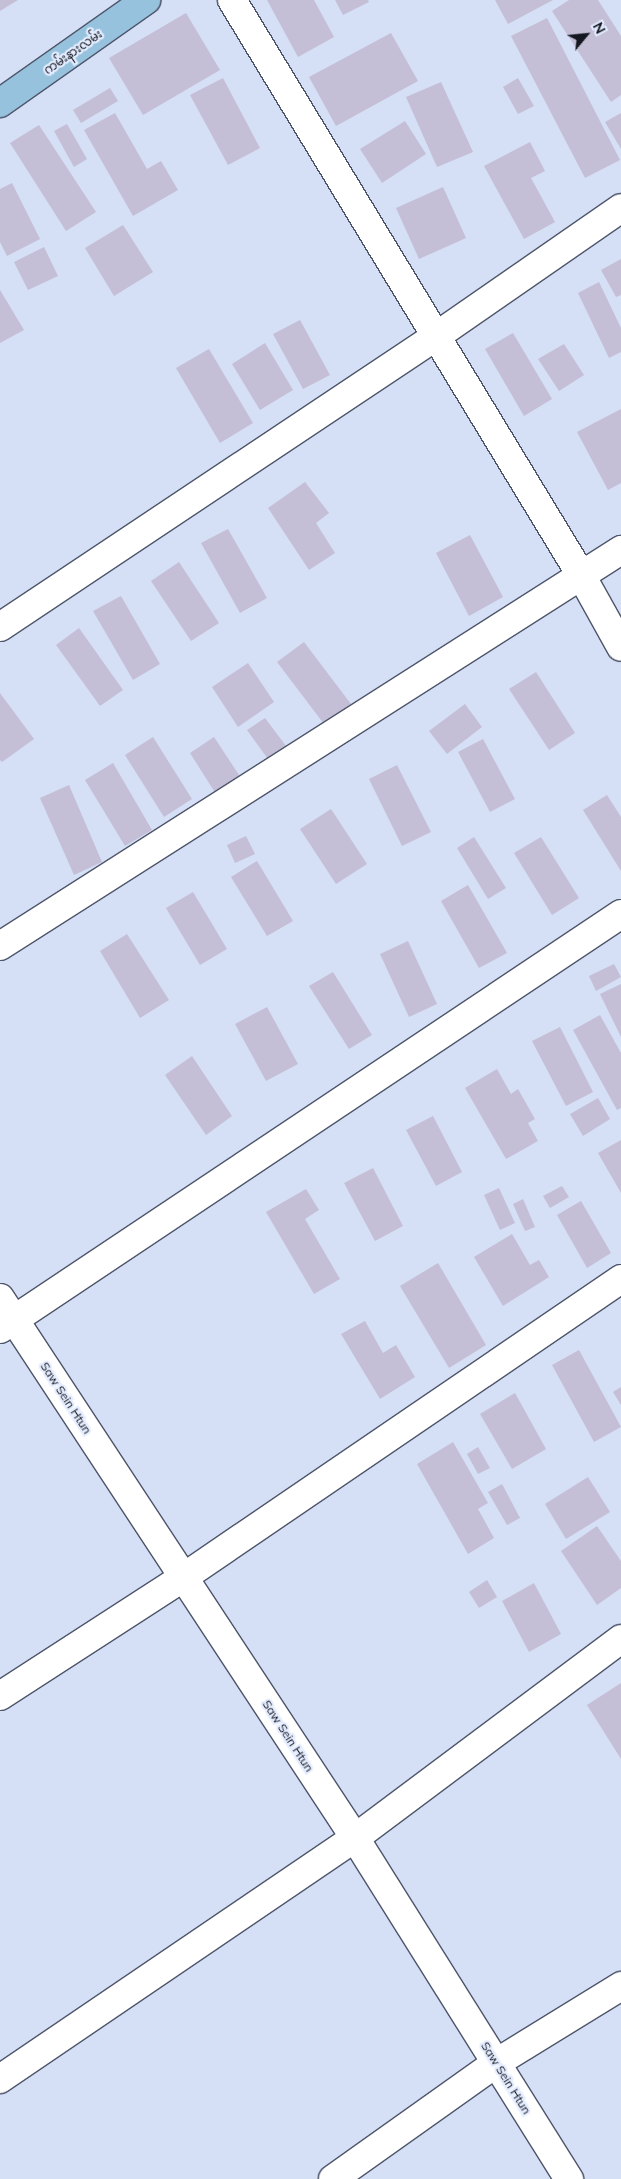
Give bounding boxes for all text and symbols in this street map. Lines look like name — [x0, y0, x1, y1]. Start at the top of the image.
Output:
north arrow — [561, 10, 611, 60]
text: N — [589, 19, 610, 37]
street label: ကမ်းနားလမ်း — [41, 27, 105, 77]
street label: Saw Sein Htun — [37, 1359, 95, 1437]
street label: Saw Sein Htun — [259, 1697, 317, 1775]
street label: Saw Sein Htun — [478, 2039, 534, 2117]

